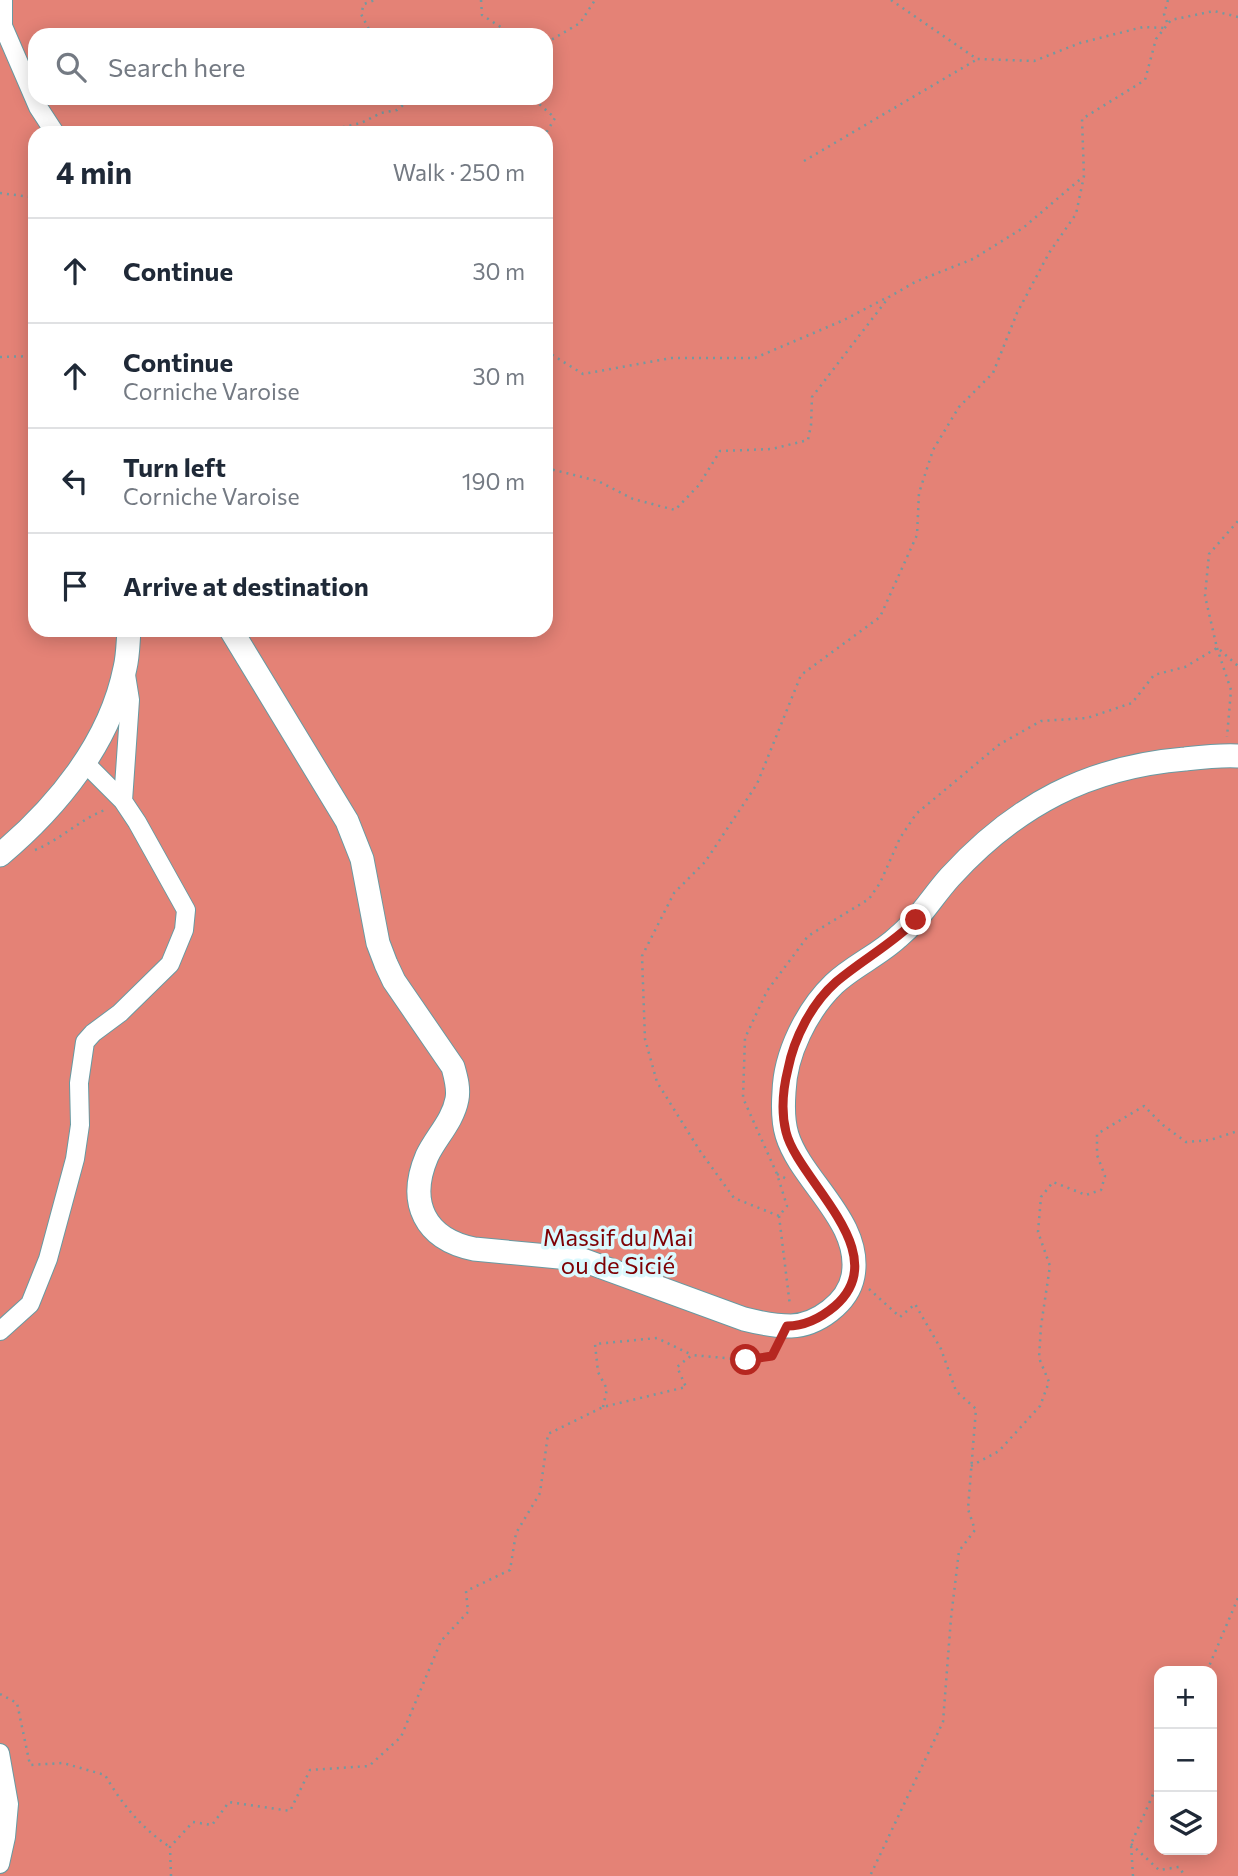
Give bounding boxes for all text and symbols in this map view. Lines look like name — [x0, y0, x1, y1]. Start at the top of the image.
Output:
search box — [28, 28, 553, 105]
icon: search — [52, 48, 90, 86]
text: Search here — [108, 51, 246, 82]
text: 4 min — [56, 153, 132, 190]
text: Walk · 250 m — [393, 158, 525, 186]
icon: ahead — [56, 252, 94, 290]
text: Continue — [123, 255, 233, 286]
text: 30 m — [472, 257, 525, 285]
text: Continue — [123, 346, 233, 377]
icon: ahead — [56, 357, 94, 395]
text: 30 m — [472, 362, 525, 390]
text: Corniche Varoise — [123, 377, 300, 405]
text: Turn left — [123, 451, 226, 482]
icon: left — [56, 462, 94, 500]
text: 190 m — [462, 467, 525, 495]
text: Corniche Varoise — [123, 482, 300, 510]
icon: arrive — [56, 567, 94, 605]
text: Arrive at destination — [123, 570, 369, 601]
route end — [900, 904, 931, 935]
park label: Massif du Mai ou de Sicié — [543, 1222, 693, 1279]
route start — [730, 1344, 761, 1375]
map controls — [1154, 1666, 1217, 1855]
button: + — [1154, 1666, 1217, 1729]
button: − — [1154, 1729, 1217, 1792]
button: layers — [1154, 1792, 1217, 1855]

